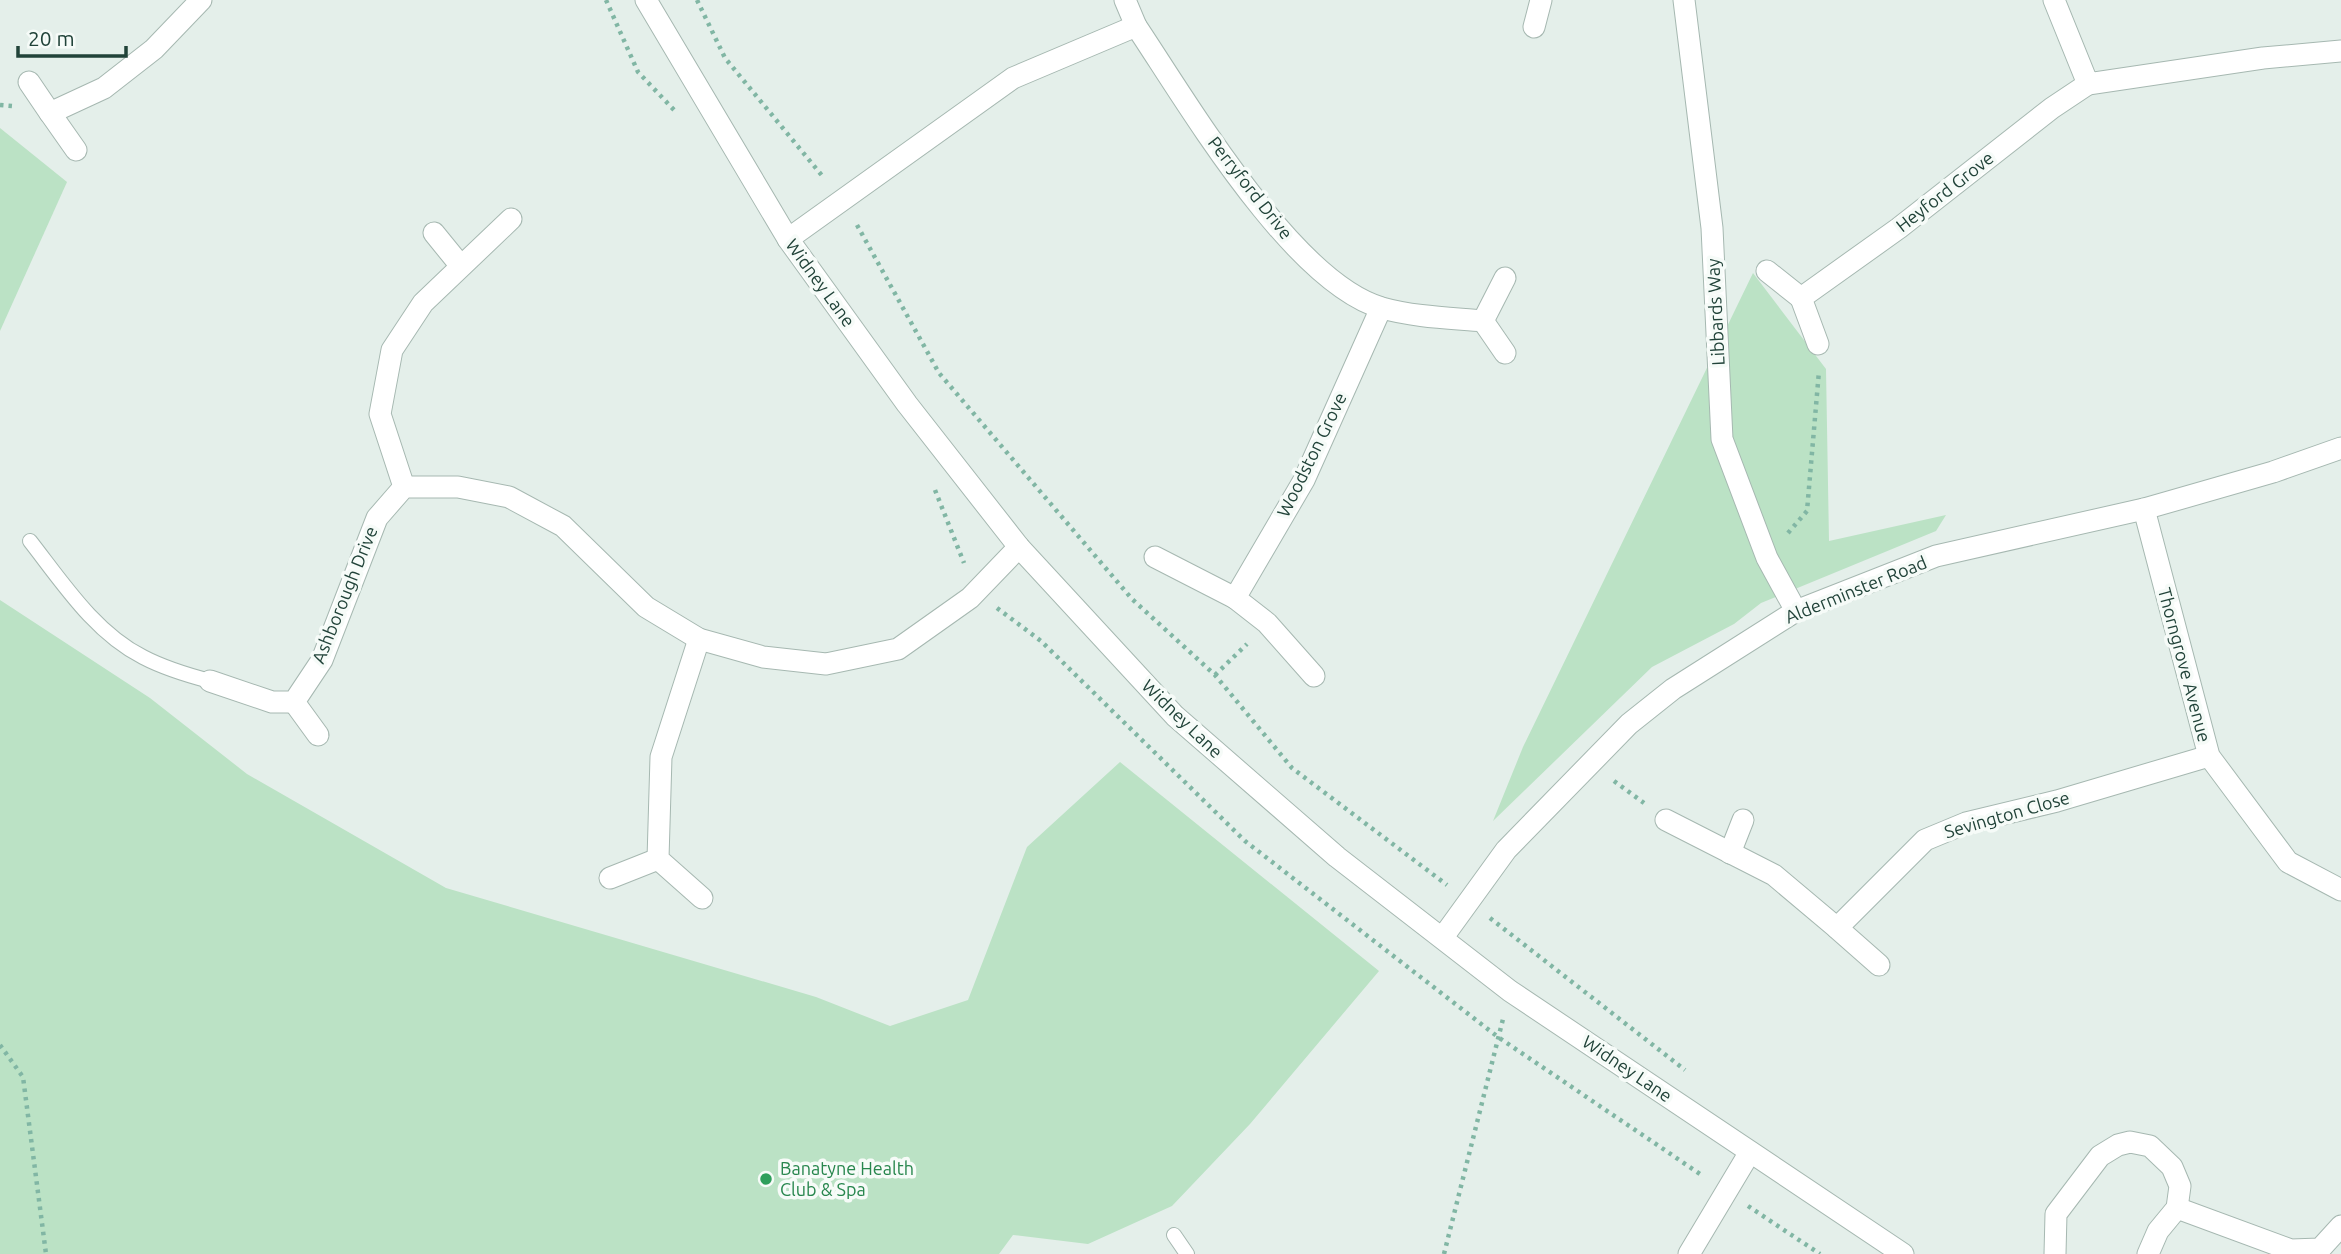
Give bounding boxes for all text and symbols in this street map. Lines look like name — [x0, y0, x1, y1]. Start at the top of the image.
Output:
scale bar — [18, 14, 126, 58]
text: 20 m — [28, 26, 75, 50]
street label: Perryford Drive — [1205, 132, 1297, 243]
street label: Heyford Grove — [1892, 147, 1997, 235]
street label: Widney Lane — [782, 235, 859, 330]
street label: Libbards Way — [1702, 258, 1728, 366]
street label: Woodston Grove — [1272, 389, 1350, 520]
street label: Ashborough Drive — [307, 523, 381, 666]
street label: Alderminster Road — [1782, 551, 1929, 627]
street label: Thorngrove Avenue — [2155, 585, 2215, 744]
street label: Widney Lane — [1138, 675, 1227, 761]
street label: Sevington Close — [1942, 787, 2072, 841]
street label: Widney Lane — [1579, 1031, 1676, 1105]
place label: Banatyne Health Club & Spa — [780, 1158, 914, 1199]
marker: Banatyne Health Club & Spa — [758, 1171, 774, 1187]

